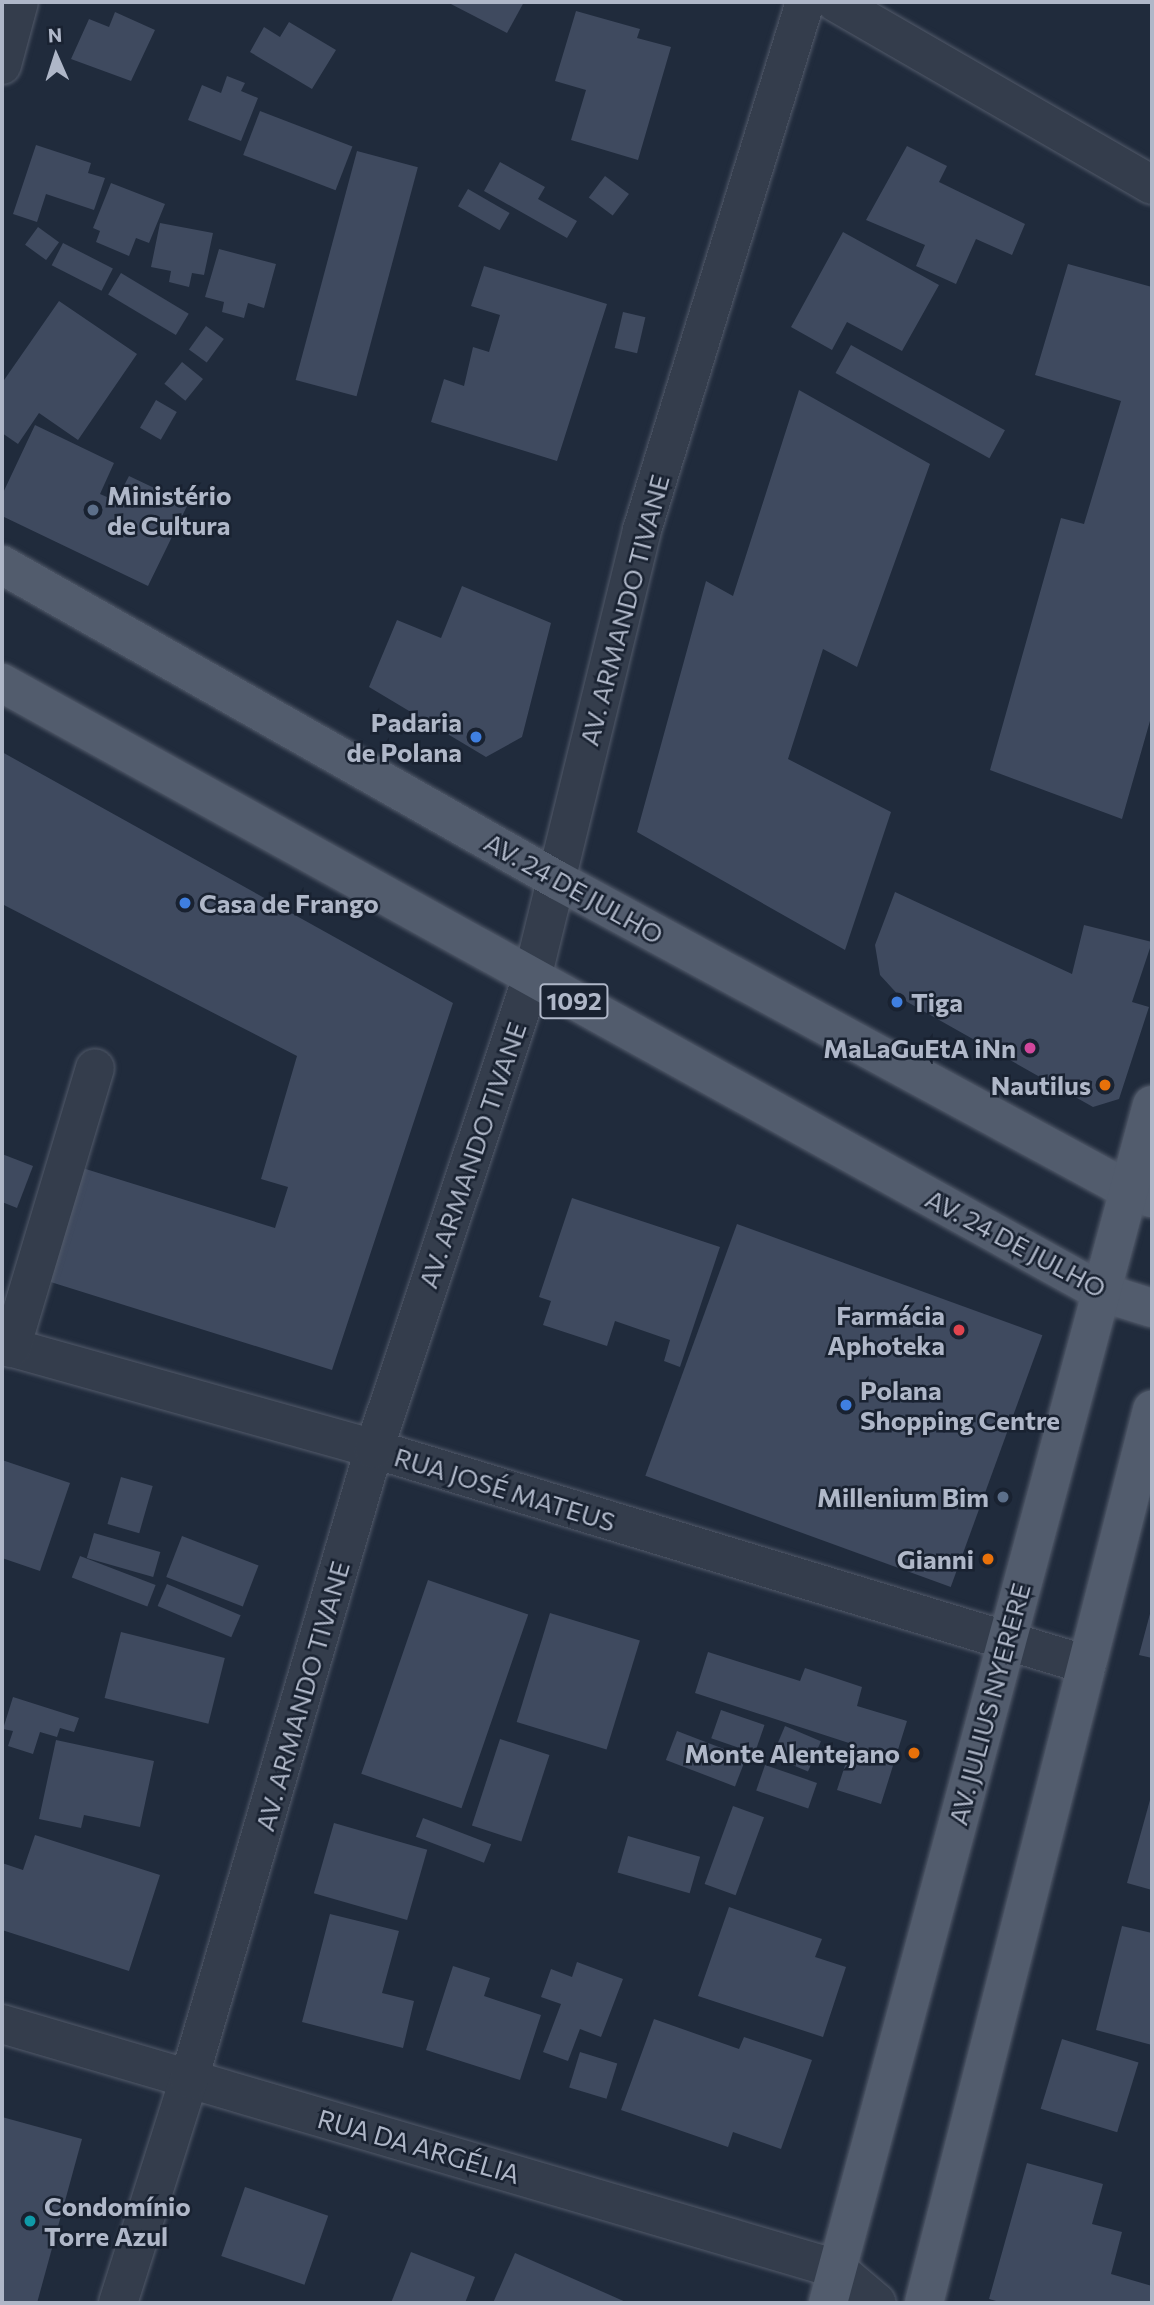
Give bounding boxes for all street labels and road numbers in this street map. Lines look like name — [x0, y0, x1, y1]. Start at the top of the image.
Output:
street label: AV. ARMANDO TIVANE — [573, 471, 675, 749]
street label: AV. 24 DE JULHO — [479, 826, 669, 950]
road number: 1092 — [539, 981, 609, 1021]
street label: AV. ARMANDO TIVANE — [412, 1018, 532, 1292]
street label: AV. 24 DE JULHO — [920, 1182, 1112, 1304]
street label: RUA JOSÉ MATEUS — [391, 1441, 619, 1537]
street label: AV. ARMANDO TIVANE — [248, 1557, 356, 1835]
street label: AV. JULIUS NYERERE — [942, 1580, 1036, 1828]
street label: RUA DA ARGÉLIA — [314, 2102, 524, 2190]

